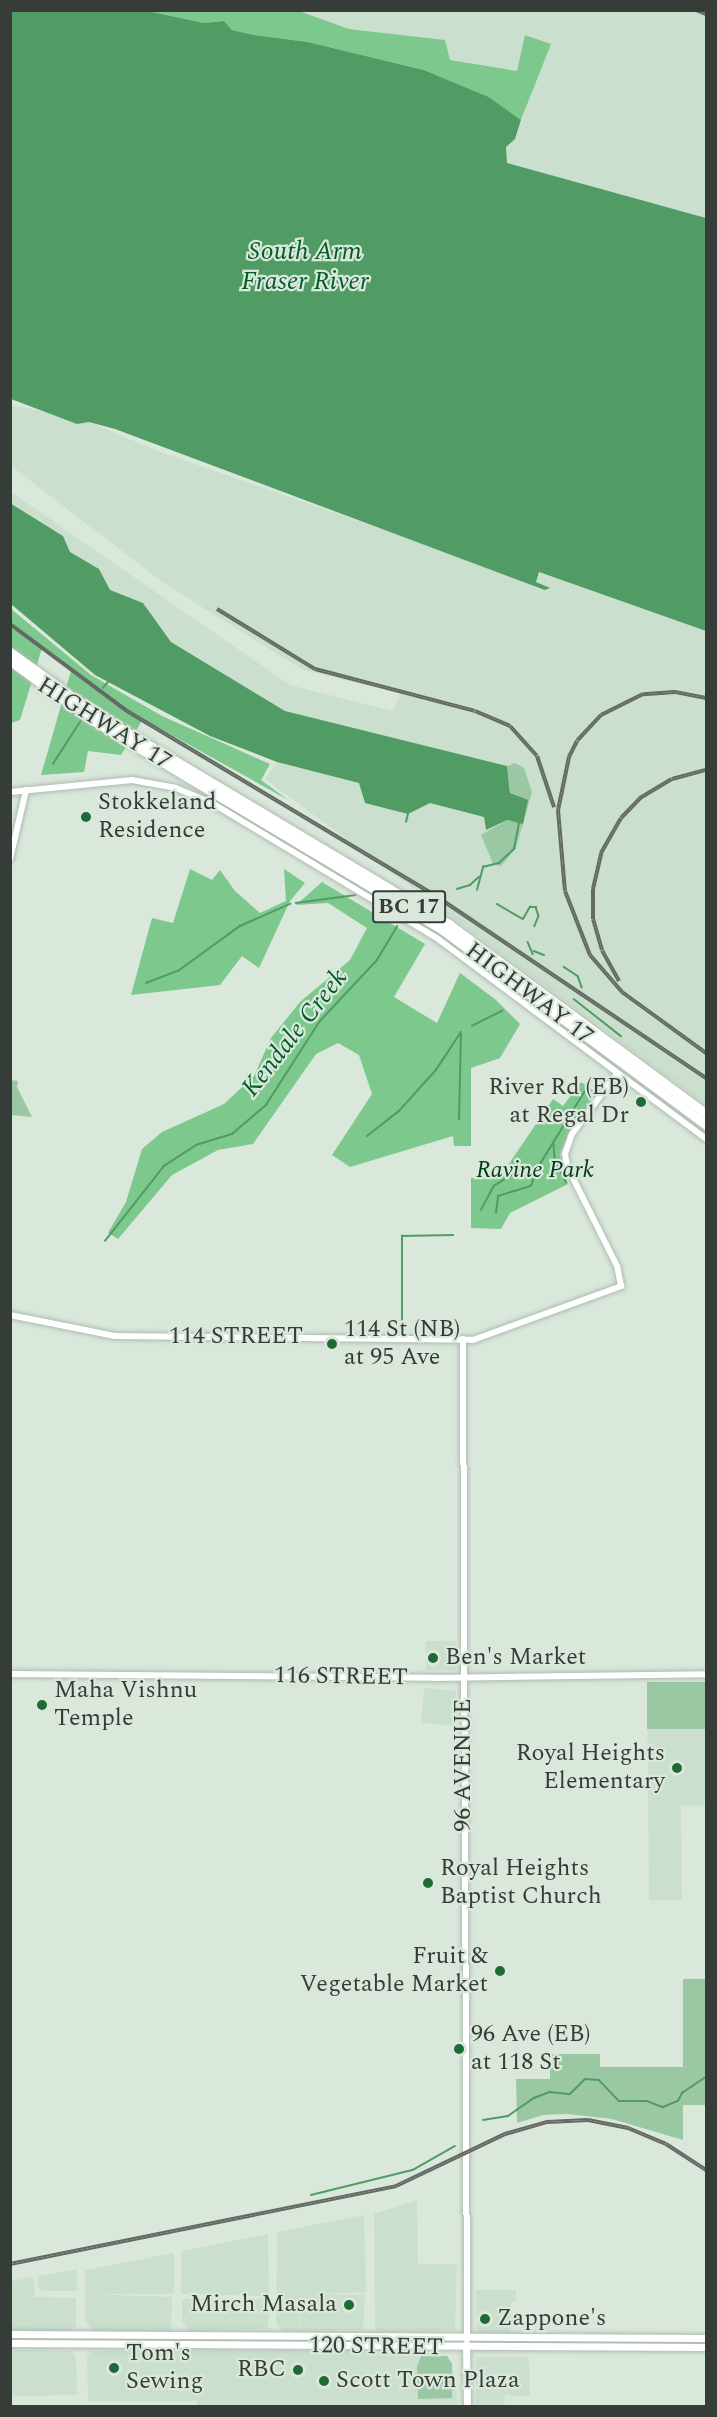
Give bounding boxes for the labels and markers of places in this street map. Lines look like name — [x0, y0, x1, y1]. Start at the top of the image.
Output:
place label: Stokkeland Residence — [98, 789, 216, 845]
marker: Stokkeland Residence — [79, 810, 93, 824]
place label: River Rd (EB) at Regal Dr — [488, 1074, 629, 1130]
marker: River Rd (EB) at Regal Dr — [634, 1095, 648, 1109]
place label: 114 St (NB) at 95 Ave — [344, 1316, 460, 1372]
marker: 114 St (NB) at 95 Ave — [325, 1337, 339, 1351]
place label: Ben's Market — [445, 1644, 586, 1672]
marker: Ben's Market — [426, 1651, 440, 1665]
place label: Maha Vishnu Temple — [54, 1677, 197, 1733]
marker: Maha Vishnu Temple — [35, 1698, 49, 1712]
place label: Royal Heights Elementary — [516, 1740, 665, 1796]
marker: Royal Heights Elementary — [670, 1761, 684, 1775]
place label: Royal Heights Baptist Church — [440, 1855, 602, 1911]
marker: Royal Heights Baptist Church — [421, 1876, 435, 1890]
place label: Fruit & Vegetable Market — [300, 1943, 488, 1999]
marker: Fruit & Vegetable Market — [493, 1964, 507, 1978]
place label: 96 Ave (EB) at 118 St — [471, 2021, 591, 2077]
marker: 96 Ave (EB) at 118 St — [452, 2042, 466, 2056]
place label: Mirch Masala — [190, 2291, 337, 2319]
marker: Mirch Masala — [342, 2298, 356, 2312]
place label: Zappone's — [497, 2305, 606, 2333]
marker: Zappone's — [478, 2312, 492, 2326]
place label: Tom's Sewing — [126, 2340, 203, 2396]
place label: RBC — [237, 2356, 286, 2384]
marker: Tom's Sewing — [107, 2361, 121, 2375]
marker: RBC — [291, 2363, 305, 2377]
place label: Scott Town Plaza — [336, 2367, 520, 2395]
marker: Scott Town Plaza — [317, 2374, 331, 2388]

